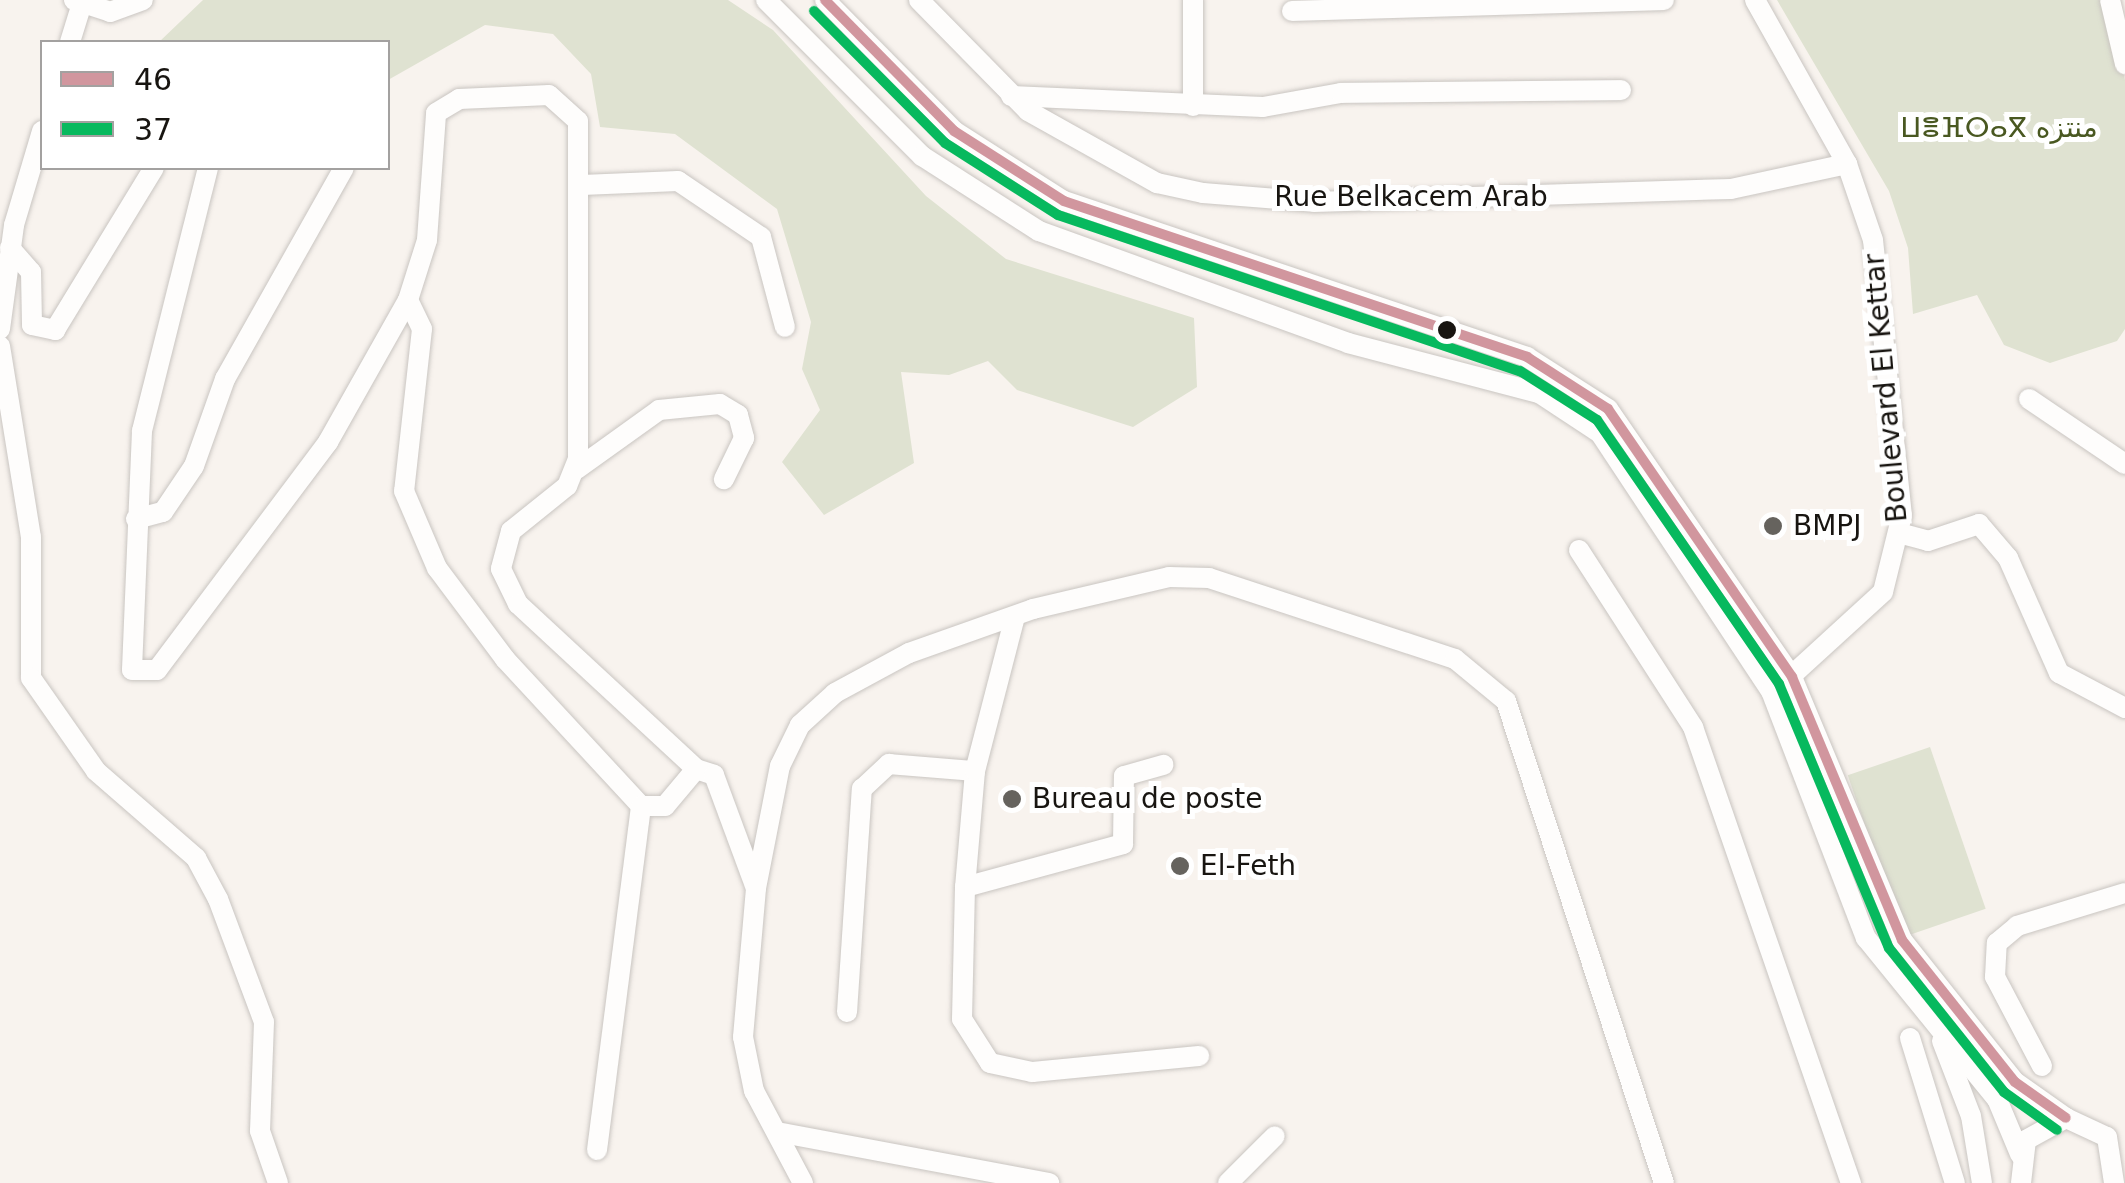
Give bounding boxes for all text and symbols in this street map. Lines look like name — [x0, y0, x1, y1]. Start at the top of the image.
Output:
legend — [40, 40, 390, 170]
text: 46 — [134, 62, 172, 97]
park label: ⵡⴻⴼⵔⴰⴳ منتزه — [1900, 111, 2098, 145]
text: 37 — [134, 112, 172, 147]
street label: Rue Belkacem Arab — [1274, 180, 1548, 214]
street label: Boulevard El Kettar — [1858, 252, 1914, 524]
unlabelled marker — [1437, 320, 1457, 340]
place label: BMPJ — [1793, 509, 1862, 543]
marker: BMPJ — [1762, 515, 1784, 537]
place label: Bureau de poste — [1032, 782, 1262, 816]
marker: Bureau de poste — [1001, 788, 1023, 810]
place label: El-Feth — [1200, 849, 1296, 883]
marker: El-Feth — [1169, 855, 1191, 877]

